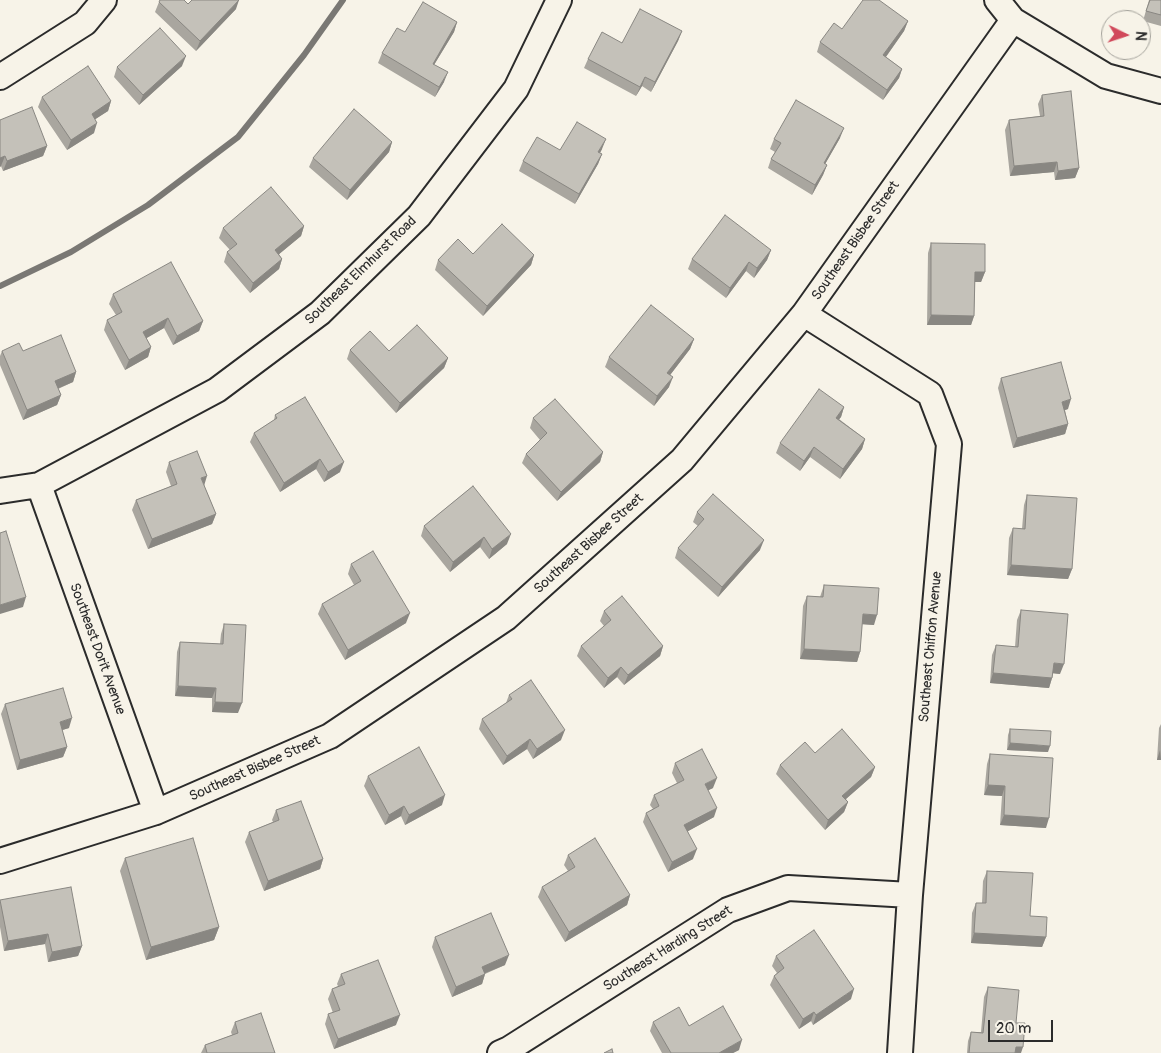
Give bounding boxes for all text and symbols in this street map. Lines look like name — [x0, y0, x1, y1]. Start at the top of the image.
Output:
north arrow — [1101, 10, 1151, 60]
text: N — [1132, 31, 1149, 41]
street label: Southeast Bisbee Street — [808, 178, 904, 304]
street label: Southeast Elmhurst Road — [302, 213, 420, 329]
street label: Southeast Bisbee Street — [531, 490, 647, 598]
street label: Southeast Chiffon Avenue — [916, 571, 946, 723]
street label: Southeast Dorit Avenue — [65, 581, 129, 717]
street label: Southeast Bisbee Street — [187, 733, 323, 805]
street label: Southeast Harding Street — [601, 903, 735, 995]
scale bar — [991, 1010, 1056, 1042]
text: 20 m — [996, 1019, 1031, 1038]

